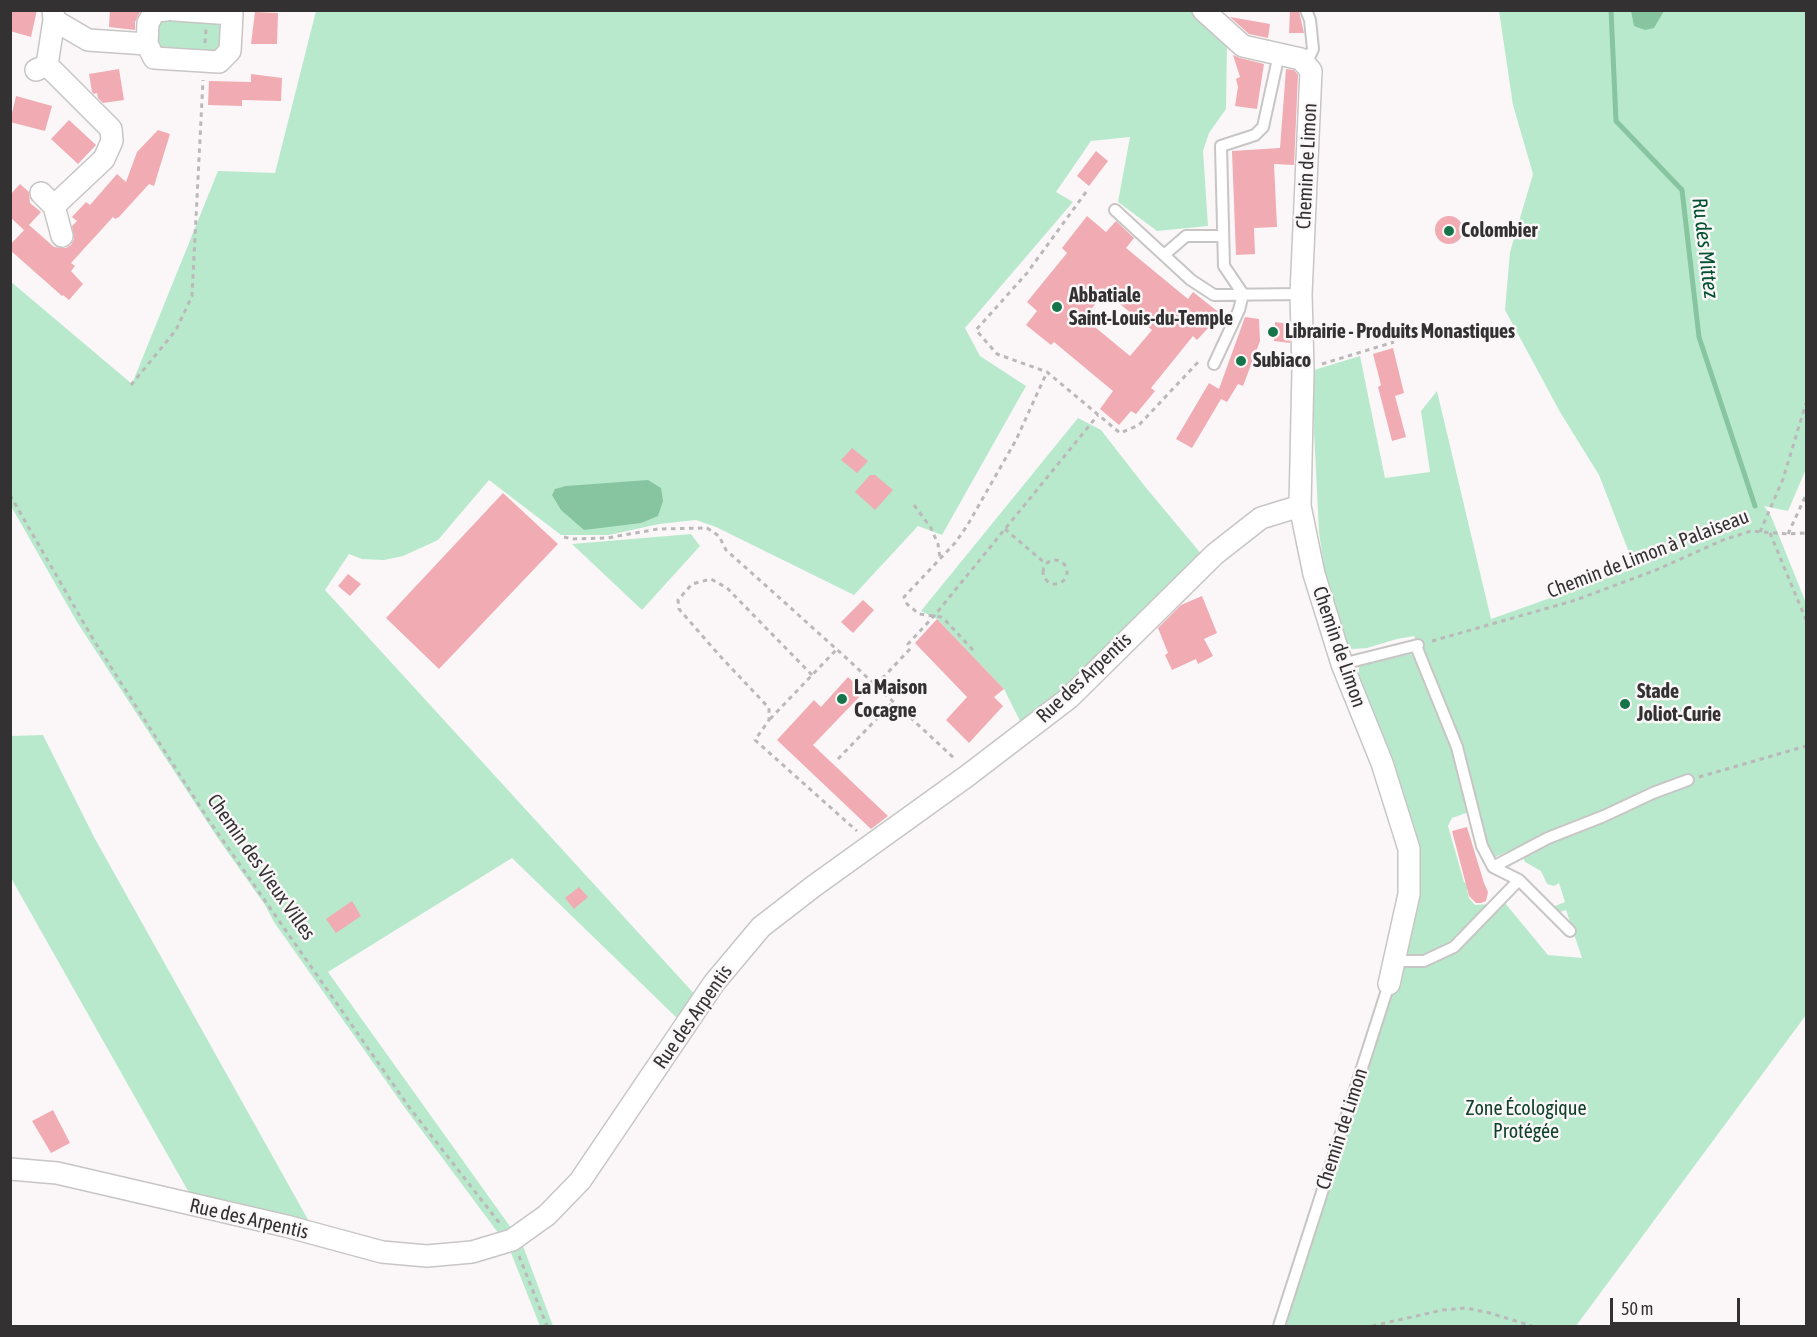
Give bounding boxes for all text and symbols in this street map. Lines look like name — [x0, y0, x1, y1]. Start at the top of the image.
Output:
street label: Chemin de Limon — [1292, 102, 1322, 230]
water label: Ru des Mittez — [1686, 196, 1724, 300]
place label: Colombier — [1461, 219, 1537, 243]
marker: Colombier — [1442, 224, 1456, 238]
place label: Abbatiale Saint-Louis-du-Temple — [1069, 284, 1233, 331]
marker: Abbatiale Saint-Louis-du-Temple — [1050, 300, 1064, 314]
place label: Librairie - Produits Monastiques — [1285, 320, 1515, 344]
marker: Librairie - Produits Monastiques — [1266, 325, 1280, 339]
place label: Subiaco — [1253, 349, 1311, 373]
marker: Subiaco — [1234, 354, 1248, 368]
street label: Chemin de Limon à Palaiseau — [1544, 504, 1752, 604]
street label: Chemin de Limon — [1307, 583, 1371, 711]
street label: Rue des Arpentis — [1031, 628, 1137, 728]
place label: La Maison Cocagne — [854, 676, 927, 723]
place label: Stade Joliot-Curie — [1637, 680, 1721, 727]
marker: La Maison Cocagne — [835, 692, 849, 706]
marker: Stade Joliot-Curie — [1618, 697, 1632, 711]
street label: Chemin des Vieux Villes — [202, 789, 320, 945]
street label: Rue des Arpentis — [648, 960, 738, 1074]
street label: Chemin de Limon — [1311, 1065, 1373, 1193]
park label: Zone Écologique Protégée — [1465, 1097, 1587, 1144]
street label: Rue des Arpentis — [187, 1194, 311, 1244]
scale bar — [1613, 1286, 1744, 1324]
text: 50 m — [1621, 1298, 1653, 1319]

